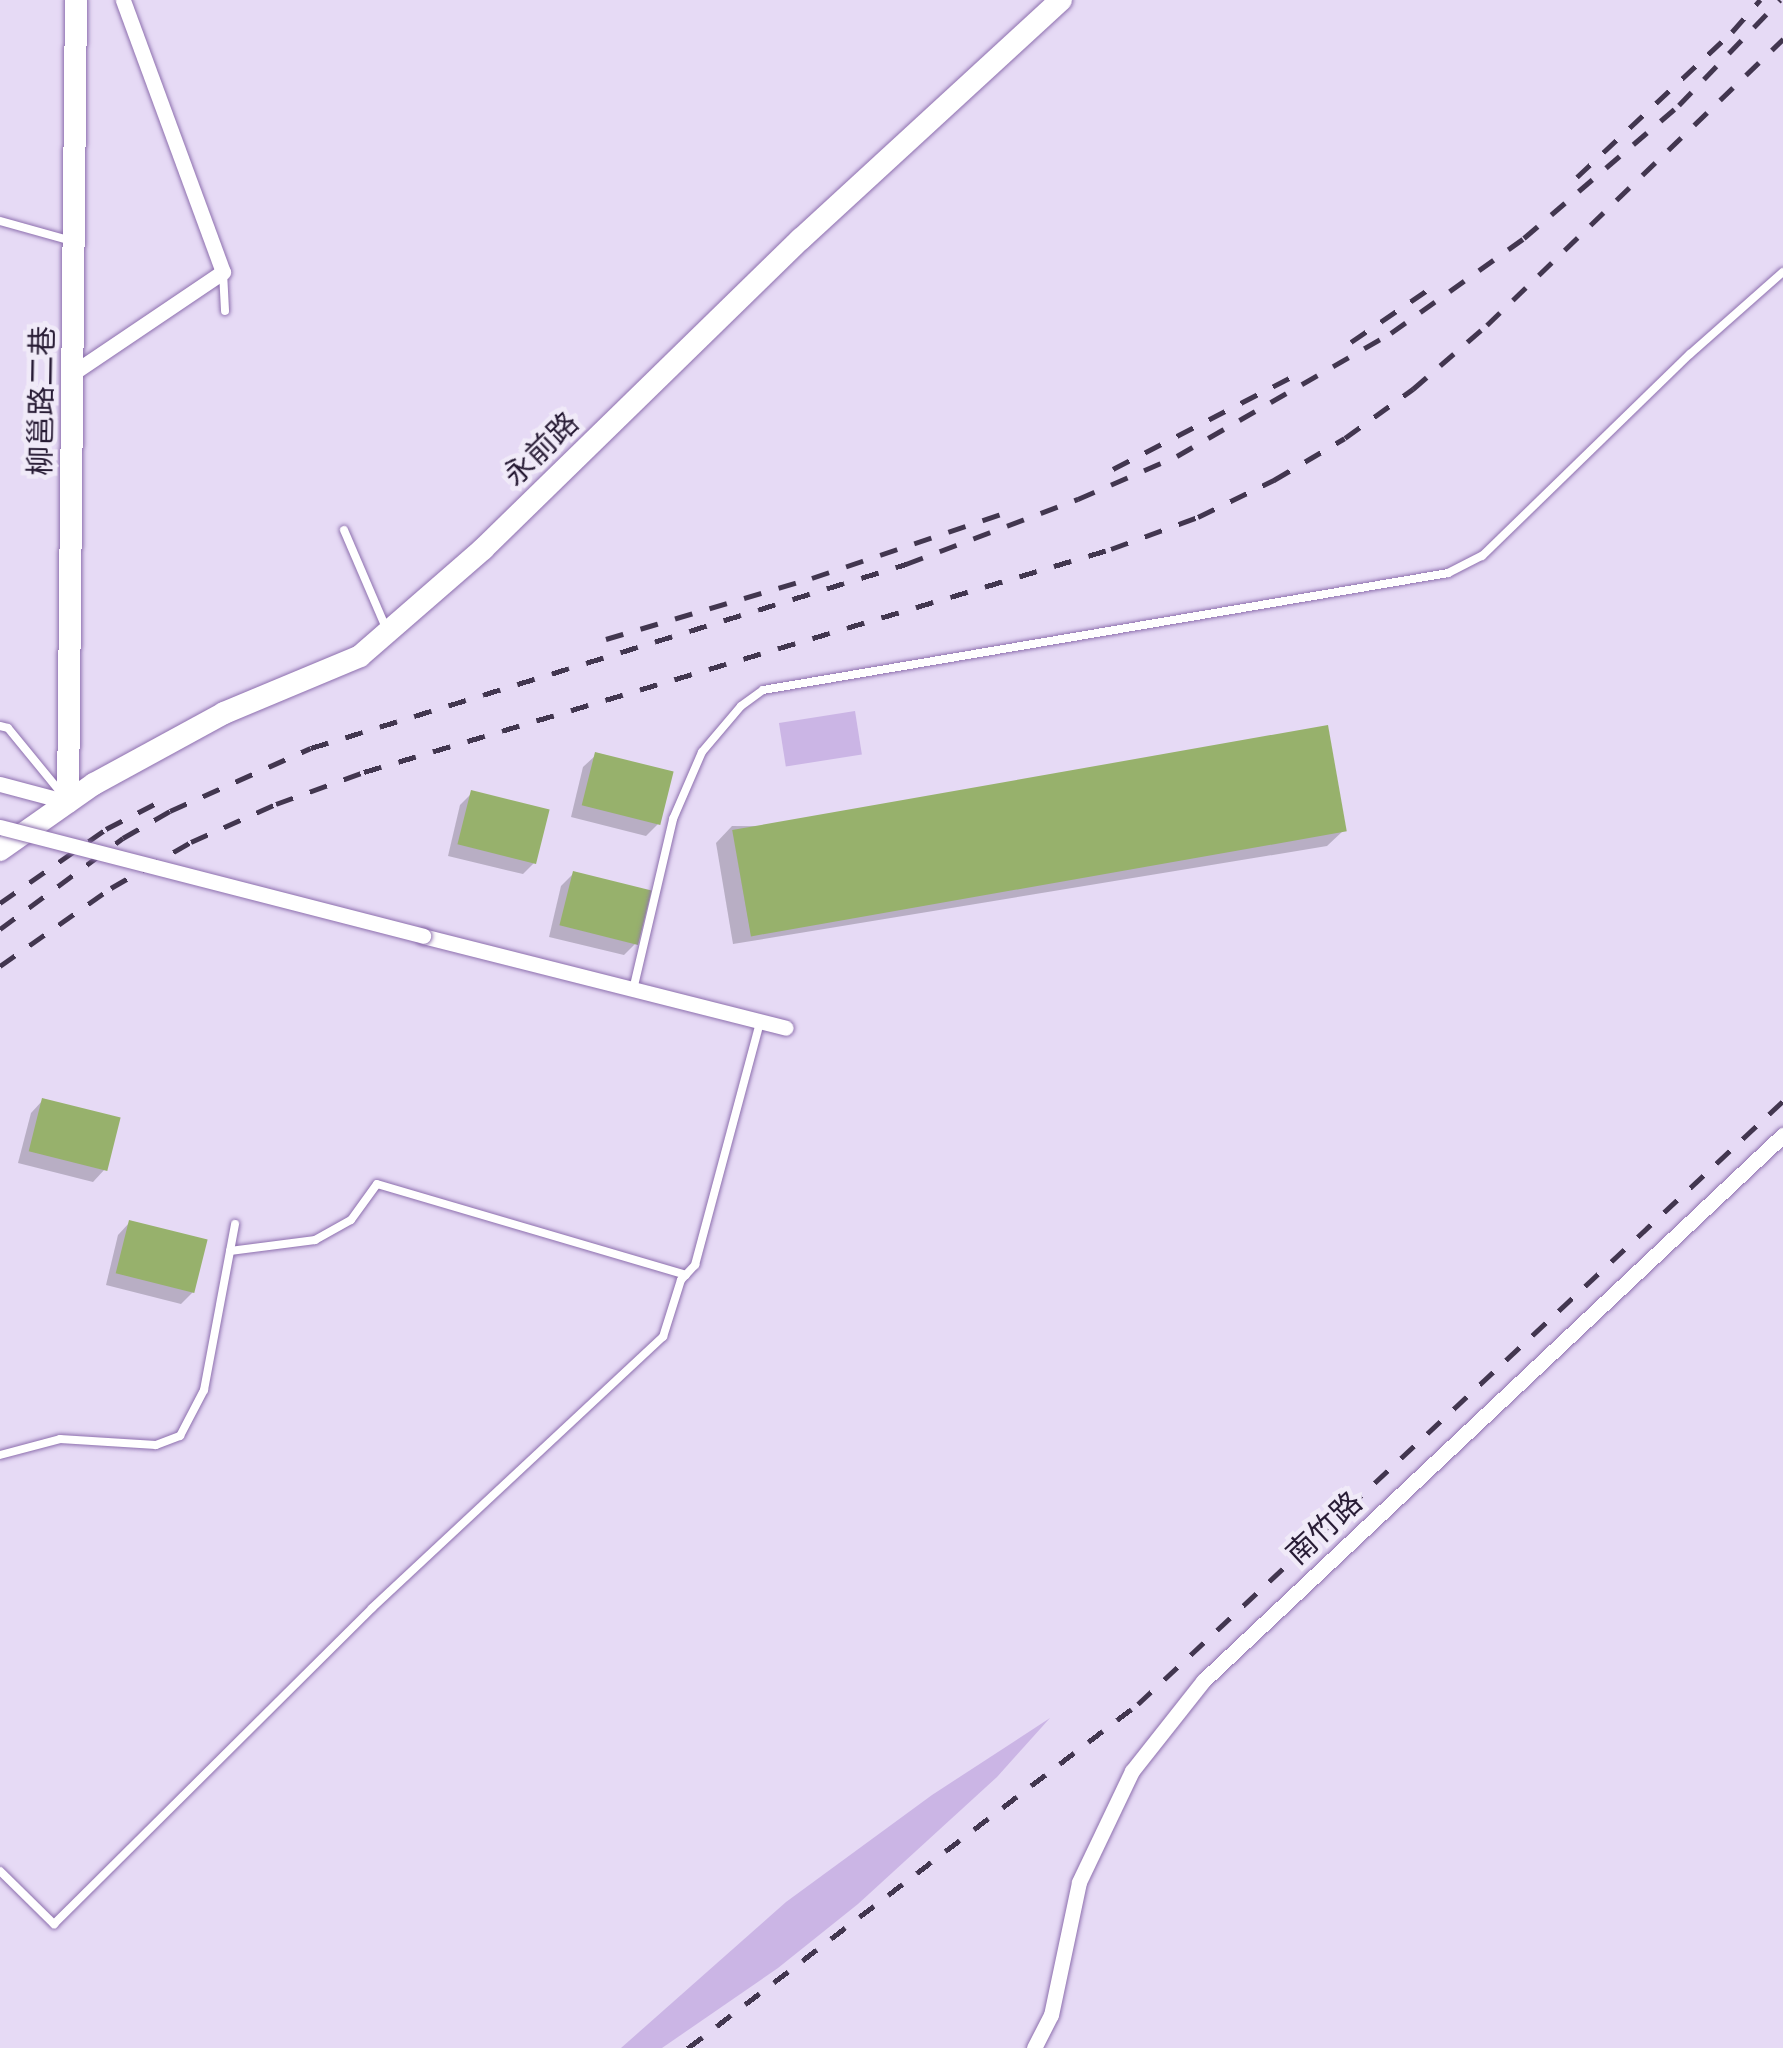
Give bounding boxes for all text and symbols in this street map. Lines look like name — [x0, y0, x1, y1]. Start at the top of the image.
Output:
street label: 柳邕路二巷 — [24, 326, 62, 476]
street label: 永前路 — [497, 406, 587, 494]
street label: 南竹路 — [1280, 1485, 1370, 1573]

